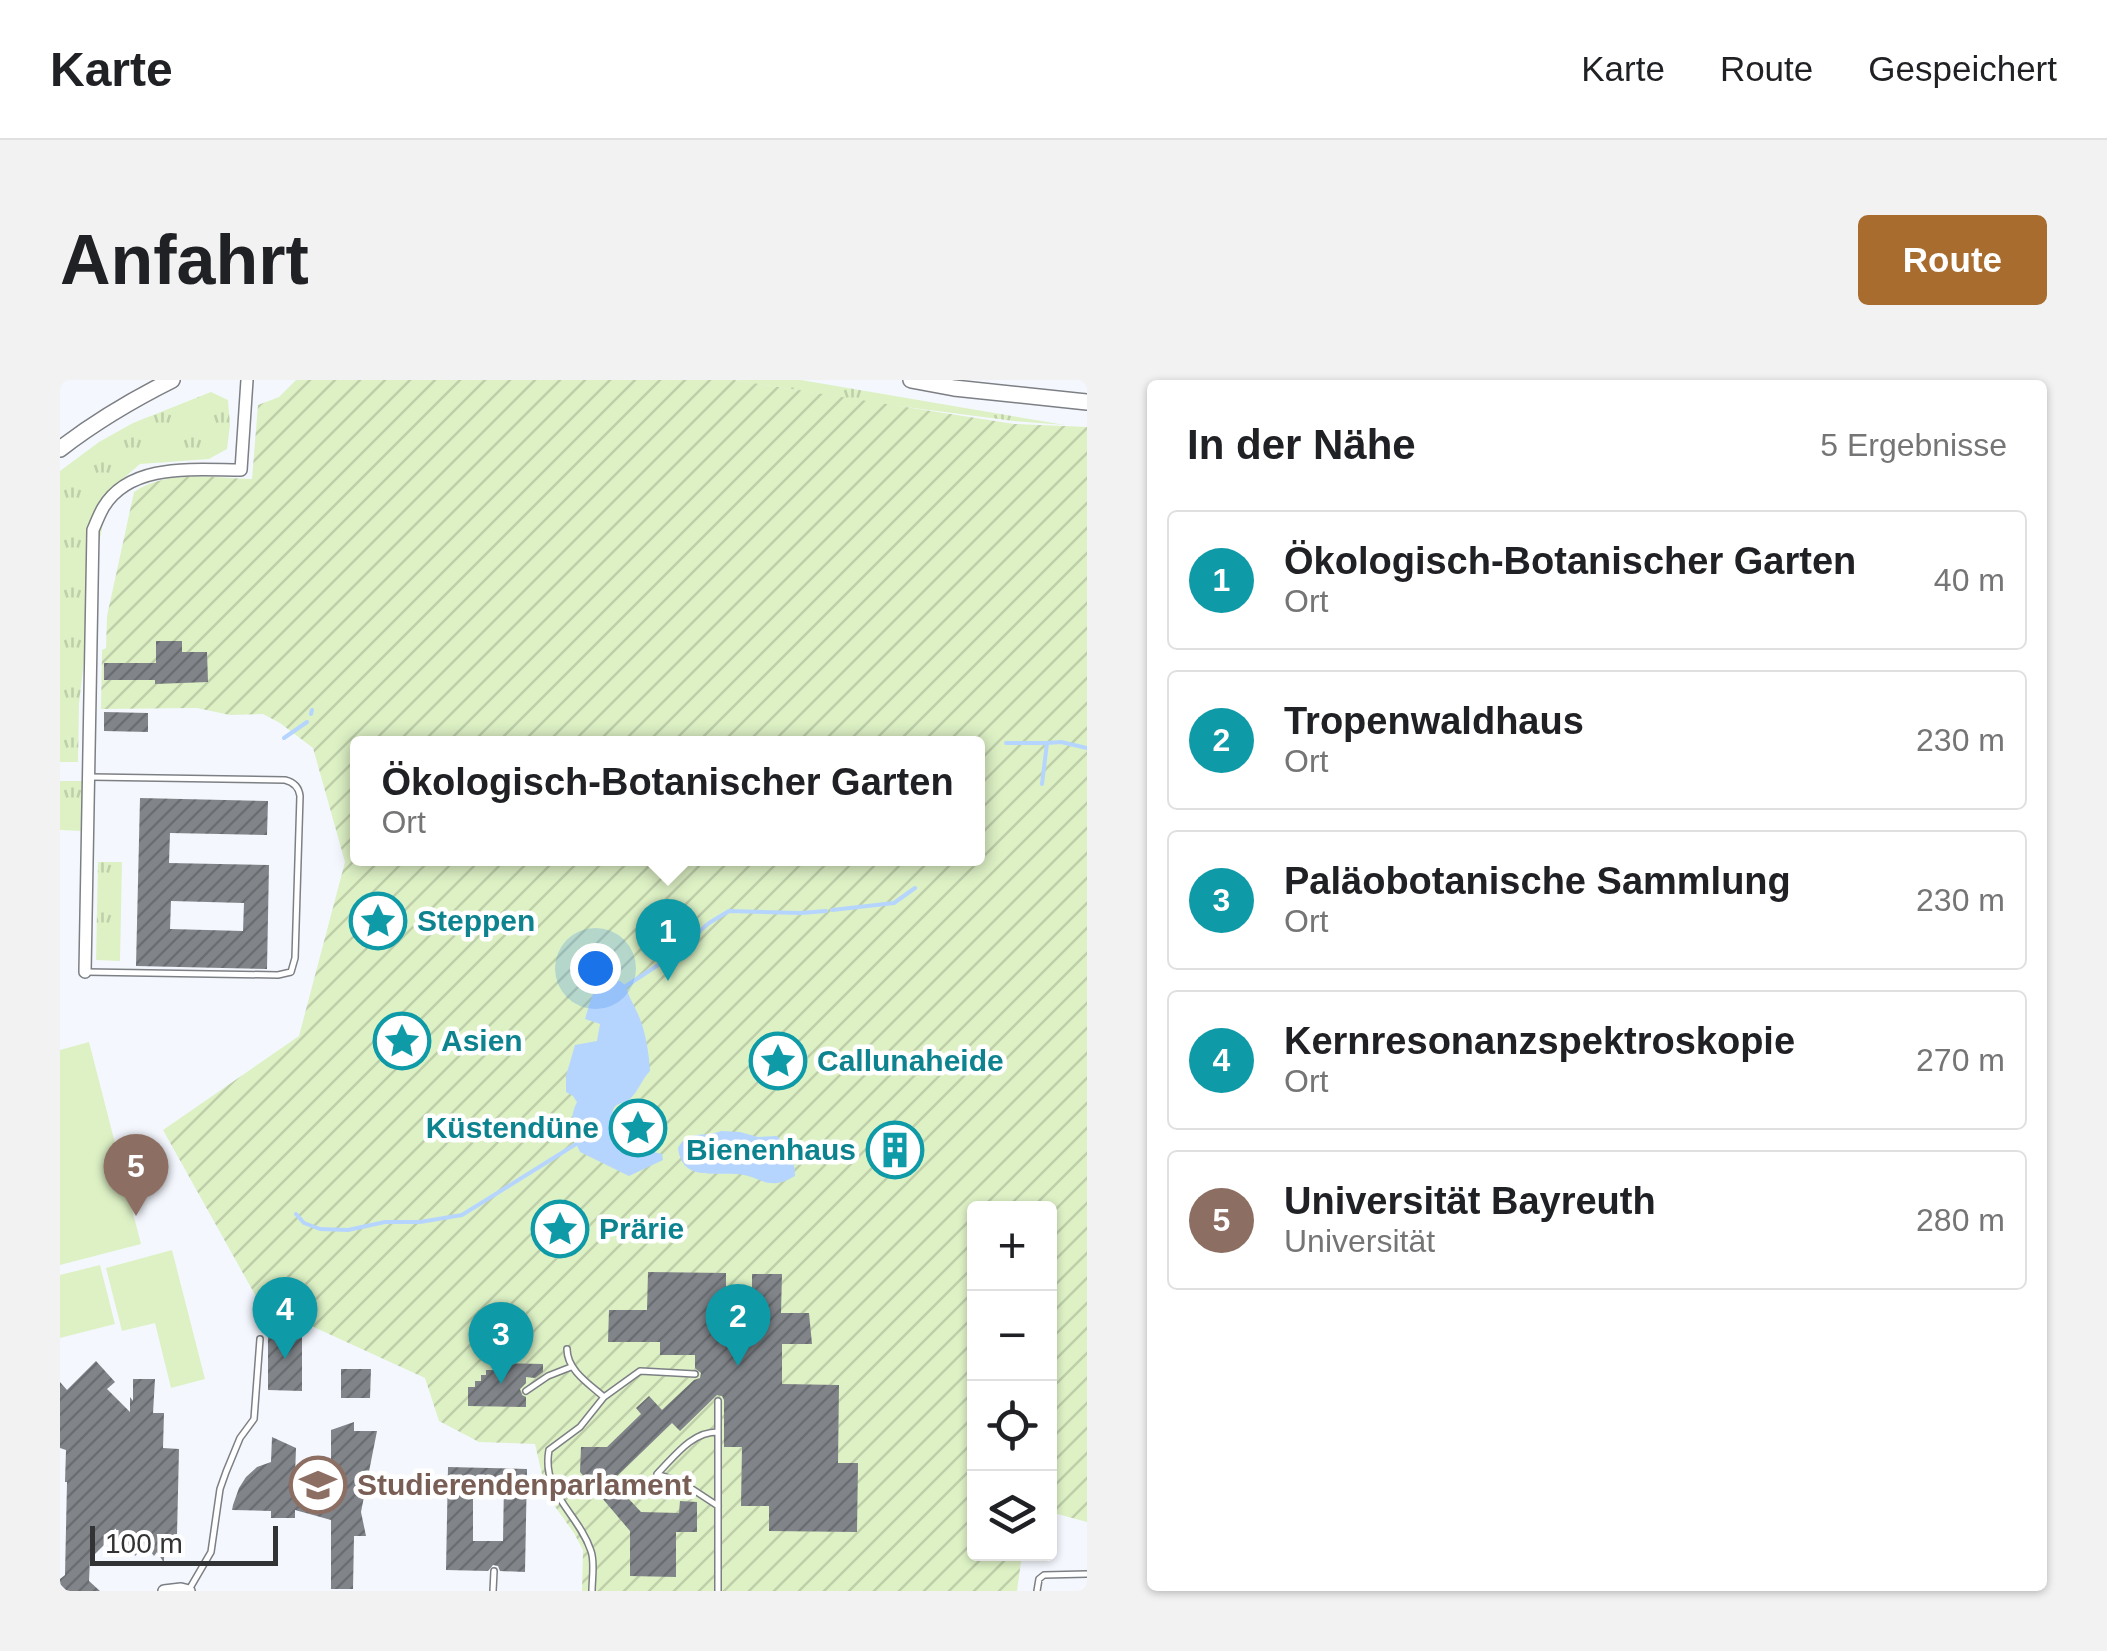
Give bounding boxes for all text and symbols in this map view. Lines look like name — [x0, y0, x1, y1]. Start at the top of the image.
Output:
text: Karte — [50, 43, 173, 96]
text: Karte — [1581, 49, 1665, 88]
text: Route — [1720, 49, 1813, 88]
text: Gespeichert — [1868, 49, 2057, 88]
button: Route — [1858, 215, 2047, 305]
text: Anfahrt — [60, 221, 309, 299]
text: In der Nähe — [1187, 421, 1416, 468]
text: 5 Ergebnisse — [1820, 427, 2007, 463]
text: Ökologisch-Botanischer Garten — [1284, 540, 1856, 582]
text: 1 — [1213, 562, 1230, 598]
text: 40 m — [1934, 562, 2005, 598]
text: Ort — [1284, 583, 1328, 619]
text: Tropenwaldhaus — [1284, 700, 1584, 742]
text: 2 — [1213, 722, 1230, 758]
text: 230 m — [1916, 722, 2005, 758]
popup — [350, 736, 985, 866]
text: Ort — [1284, 743, 1328, 779]
text: Ökologisch-Botanischer Garten — [381, 761, 954, 803]
text: Ort — [381, 804, 426, 840]
text: Paläobotanische Sammlung — [1284, 860, 1791, 902]
text: 3 — [1213, 882, 1230, 918]
text: 230 m — [1916, 882, 2005, 918]
place icon: Steppen — [348, 891, 408, 951]
pin: 1 — [636, 898, 700, 981]
text: Ort — [1284, 903, 1328, 939]
place label: Steppen — [417, 904, 535, 937]
your location — [570, 943, 621, 994]
place icon: Asien — [372, 1011, 432, 1071]
text: Kernresonanzspektroskopie — [1284, 1020, 1795, 1062]
place label: Asien — [441, 1024, 523, 1057]
place icon: Callunaheide — [748, 1031, 808, 1091]
text: 4 — [1213, 1042, 1230, 1078]
text: 270 m — [1916, 1042, 2005, 1078]
place label: Callunaheide — [817, 1044, 1004, 1077]
text: Ort — [1284, 1063, 1328, 1099]
place icon: Küstendüne — [608, 1098, 668, 1158]
place label: Küstendüne — [426, 1111, 599, 1144]
building icon: Bienenhaus — [865, 1120, 925, 1180]
place label: Bienenhaus — [686, 1133, 856, 1166]
pin: 5 — [104, 1134, 168, 1216]
text: Universität Bayreuth — [1284, 1180, 1656, 1222]
place icon: Prärie — [530, 1199, 590, 1259]
map controls — [967, 1201, 1057, 1561]
button: + — [967, 1201, 1057, 1291]
text: 5 — [1213, 1202, 1230, 1238]
text: 280 m — [1916, 1202, 2005, 1238]
place label: Prärie — [599, 1212, 684, 1245]
text: Universität — [1284, 1223, 1435, 1259]
pin: 4 — [252, 1276, 318, 1359]
pin: 2 — [706, 1284, 770, 1366]
button: − — [967, 1291, 1057, 1381]
pin: 3 — [468, 1302, 534, 1384]
button: locate — [967, 1381, 1057, 1471]
school or university icon: Studierendenparlament — [288, 1455, 348, 1515]
place label: Studierendenparlament — [357, 1468, 692, 1501]
button: layers — [967, 1471, 1057, 1561]
scale bar — [90, 1521, 278, 1566]
text: 100 m — [105, 1528, 183, 1559]

